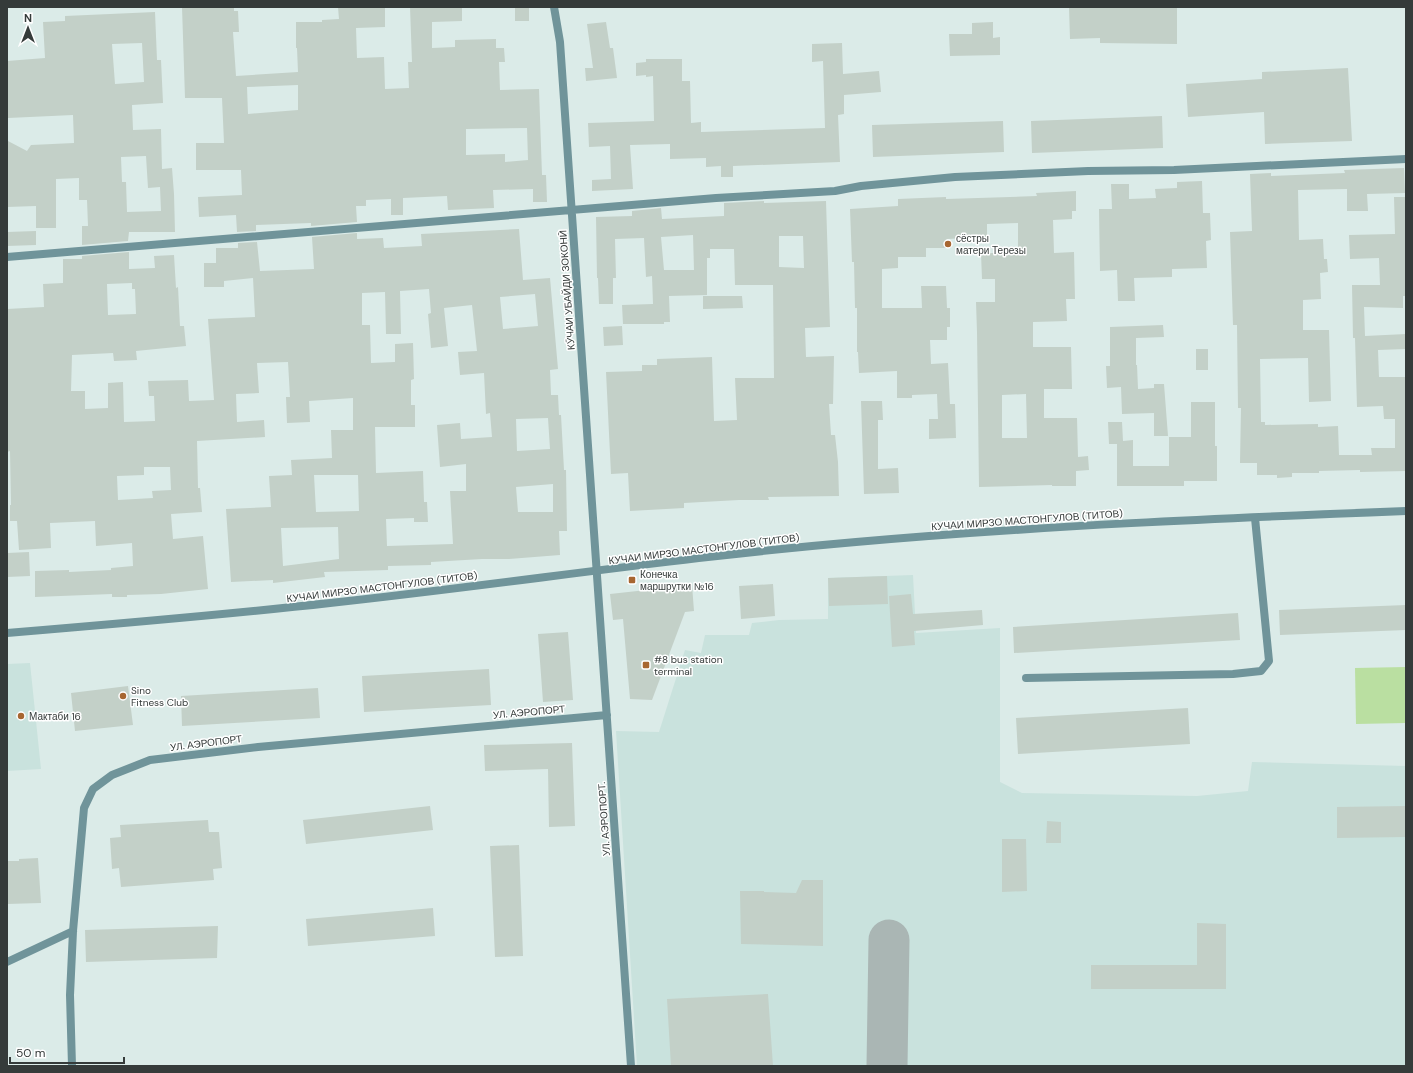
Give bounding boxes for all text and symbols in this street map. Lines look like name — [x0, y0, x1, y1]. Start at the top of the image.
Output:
north arrow — [8, 8, 48, 48]
text: N — [24, 11, 32, 25]
street label: КӮЧАИ УБАЙДИ ЗОКОНӢ — [556, 230, 578, 350]
place label: сёстры матери Терезы — [956, 232, 1026, 257]
marker: сёстры матери Терезы — [943, 239, 953, 249]
street label: КУЧАИ МИРЗО МАСТОНГУЛОВ (ТИТОВ) — [931, 507, 1124, 533]
street label: КУЧАИ МИРЗО МАСТОНГУЛОВ (ТИТОВ) — [608, 531, 800, 567]
place label: Конечка маршрутки №16 — [640, 568, 714, 593]
street label: КУЧАИ МИРЗО МАСТОНГУЛОВ (ТИТОВ) — [286, 569, 478, 605]
marker: Конечка маршрутки №16 — [627, 575, 637, 585]
place label: #8 bus station terminal — [654, 653, 723, 678]
marker: #8 bus station terminal — [641, 660, 651, 670]
place label: Sino Fitness Club — [131, 684, 188, 709]
marker: Sino Fitness Club — [118, 691, 128, 701]
street label: УЛ. АЭРОПОРТ — [492, 702, 566, 722]
place label: Мактаби 16 — [29, 710, 81, 723]
marker: Мактаби 16 — [16, 711, 26, 721]
street label: УЛ. АЭРОПОРТ — [169, 732, 243, 754]
street label: УЛ. АЭРОПОРТ. — [595, 781, 613, 857]
scale bar — [10, 1039, 124, 1065]
text: 50 m — [16, 1045, 45, 1061]

